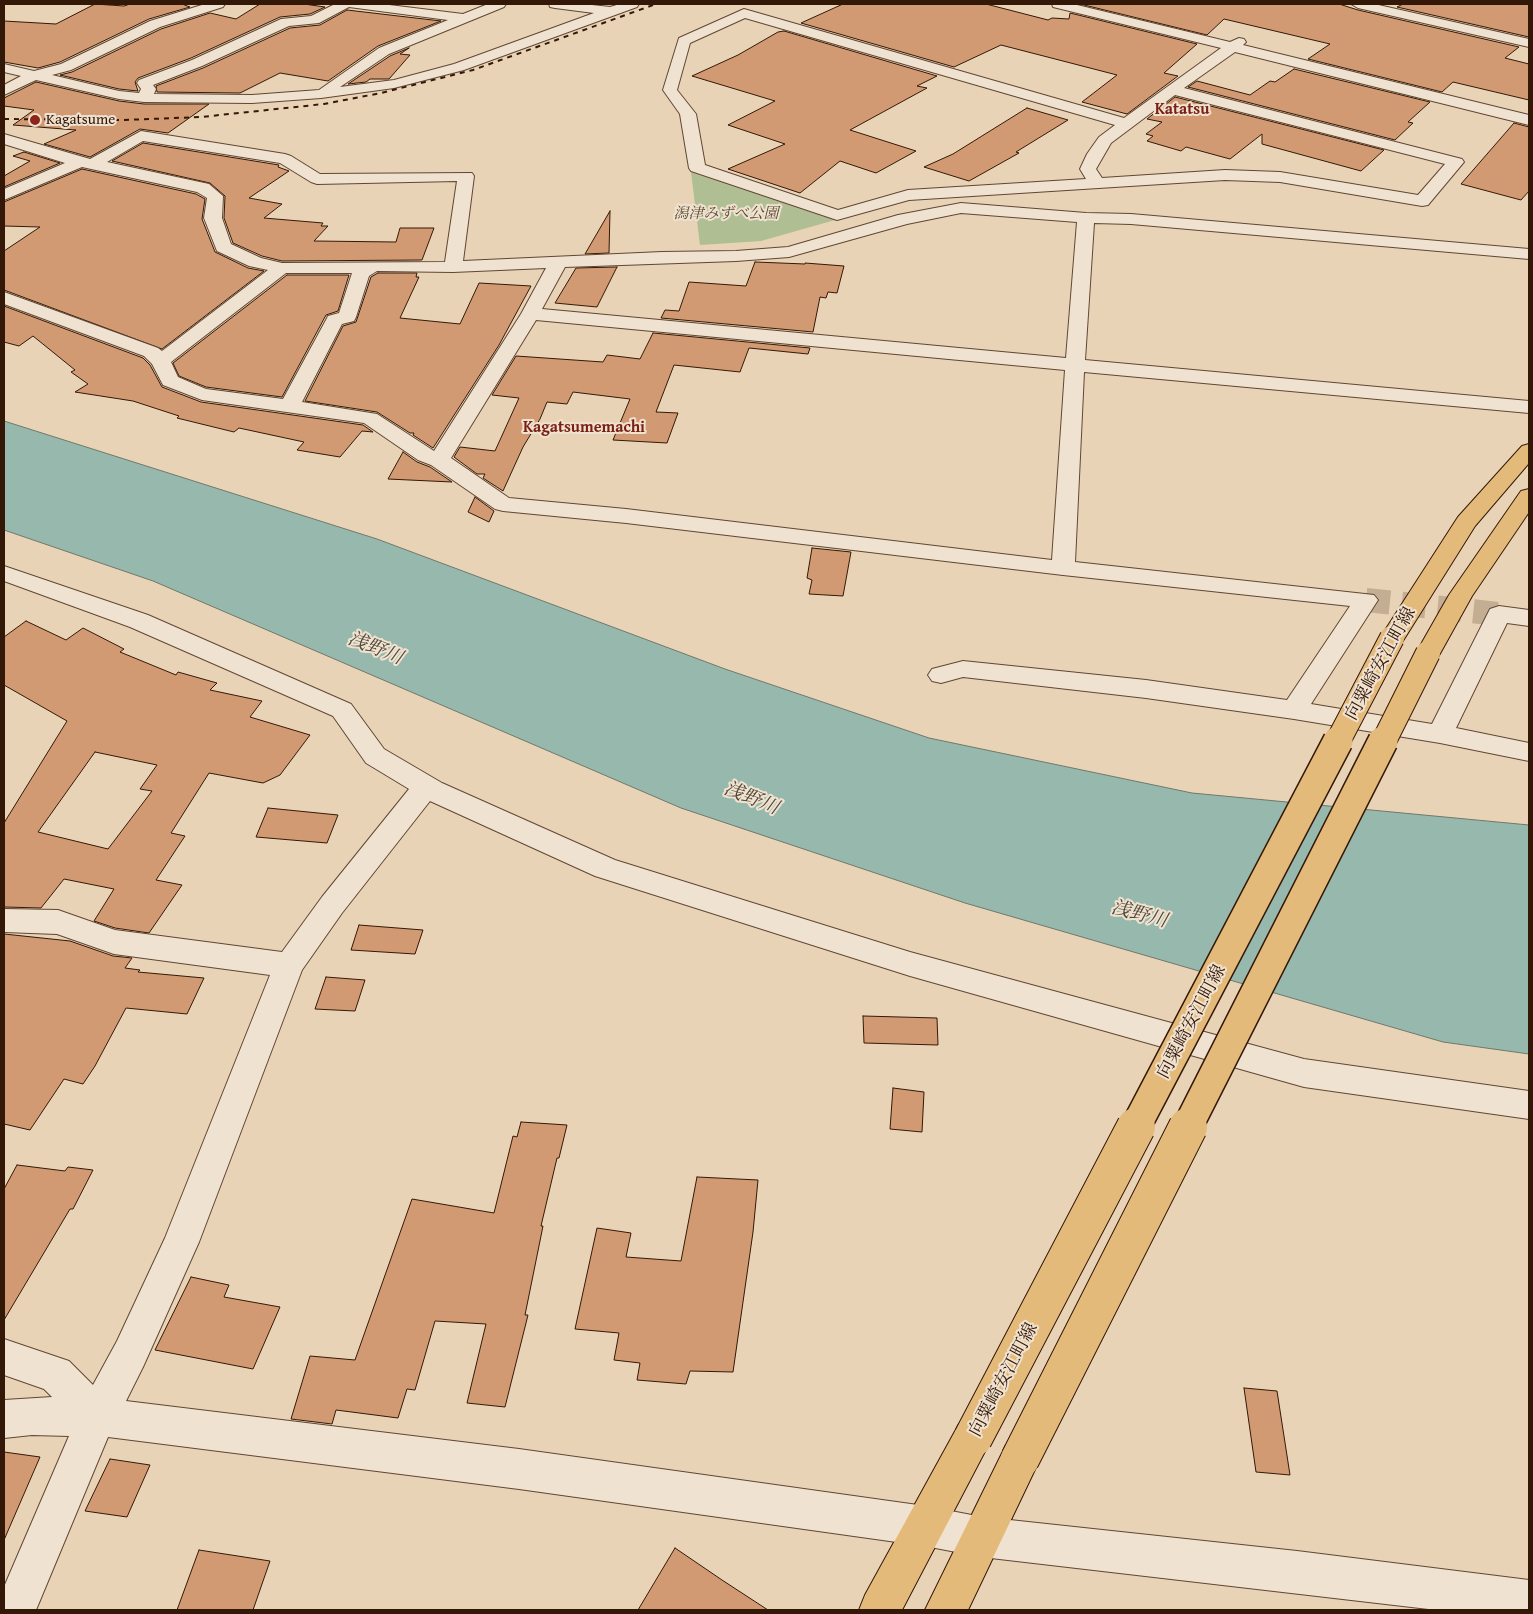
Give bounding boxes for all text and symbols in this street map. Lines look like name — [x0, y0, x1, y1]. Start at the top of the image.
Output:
district label: Katatsu — [1155, 100, 1209, 120]
place label: Kagatsume — [46, 111, 115, 129]
marker: Kagatsume — [28, 113, 42, 127]
park label: 潟津みずべ公園 — [674, 205, 778, 223]
district label: Kagatsumemachi — [523, 418, 645, 438]
street label: 向粟崎安江町線 — [1341, 604, 1421, 724]
water label: 浅野川 — [344, 628, 406, 670]
water label: 浅野川 — [720, 778, 782, 820]
water label: 浅野川 — [1109, 897, 1169, 933]
street label: 向粟崎安江町線 — [1153, 961, 1231, 1083]
street label: 向粟崎安江町線 — [965, 1319, 1043, 1441]

